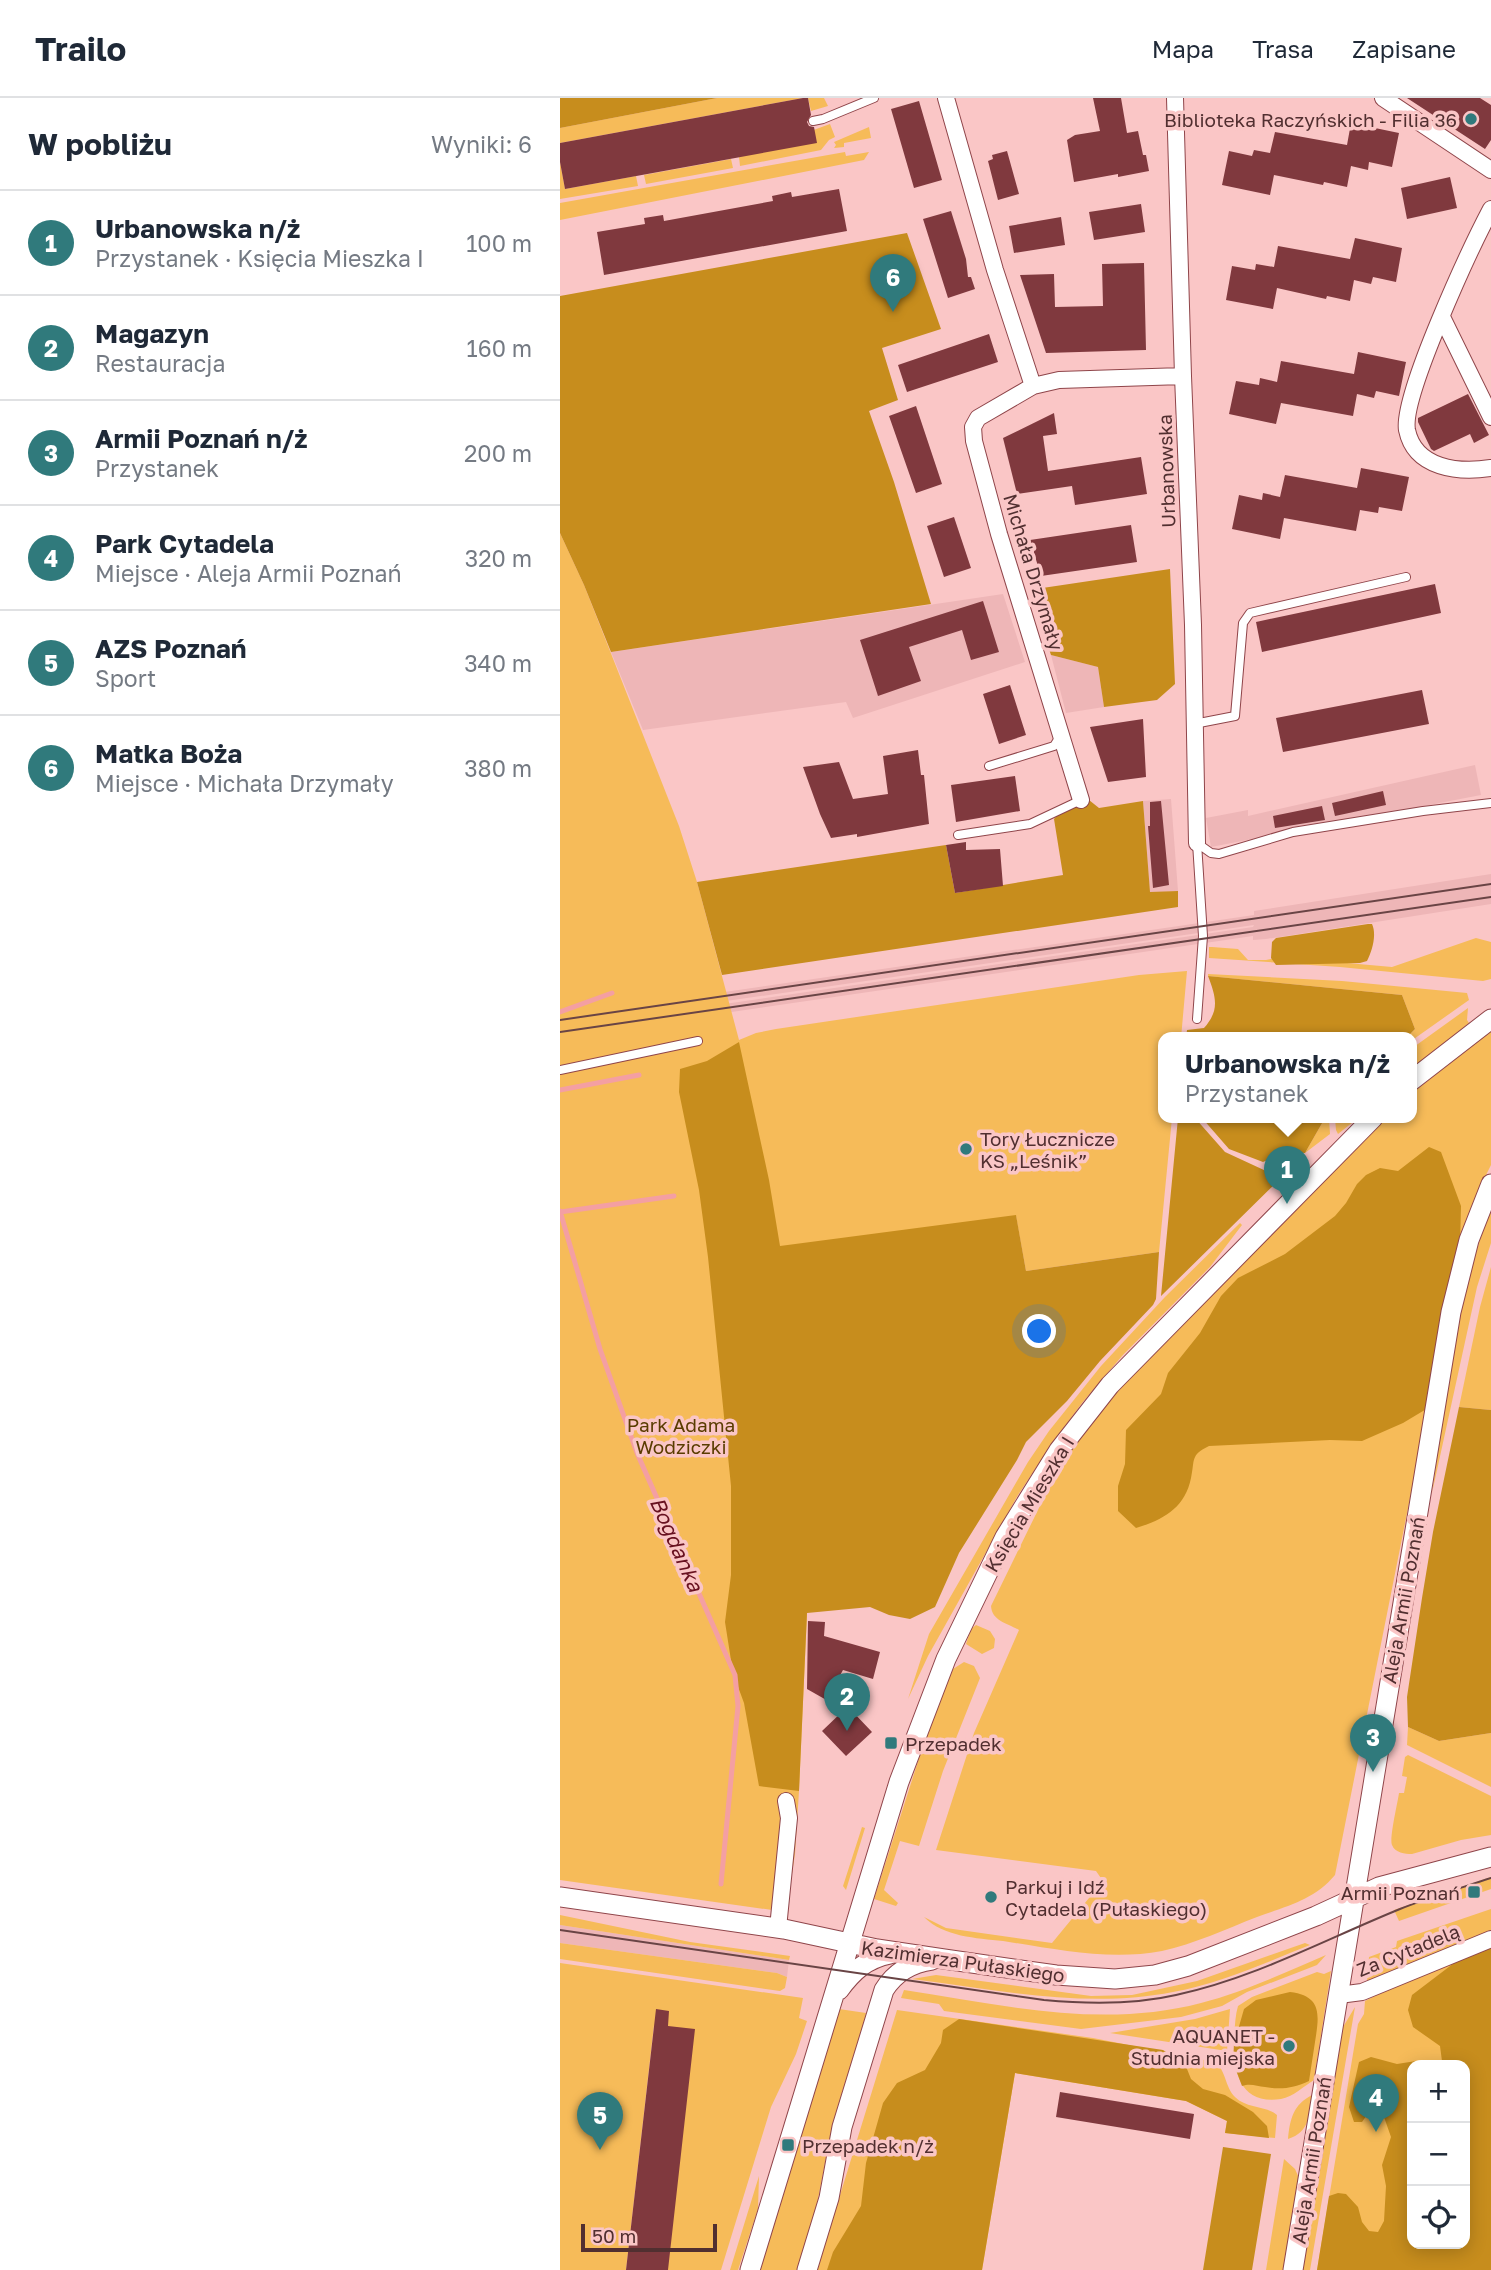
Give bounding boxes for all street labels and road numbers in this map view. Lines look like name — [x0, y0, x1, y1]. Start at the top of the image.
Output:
street label: Urbanowska — [1153, 414, 1179, 528]
street label: Michała Drzymały — [999, 491, 1069, 653]
street label: Księcia Mieszka I — [979, 1432, 1079, 1576]
street label: Aleja Armii Poznań — [1377, 1515, 1429, 1685]
street label: Za Cytadelą — [1353, 1919, 1463, 1981]
street label: Kazimierza Pułaskiego — [860, 1935, 1066, 1987]
street label: Aleja Armii Poznań — [1286, 2075, 1336, 2245]

